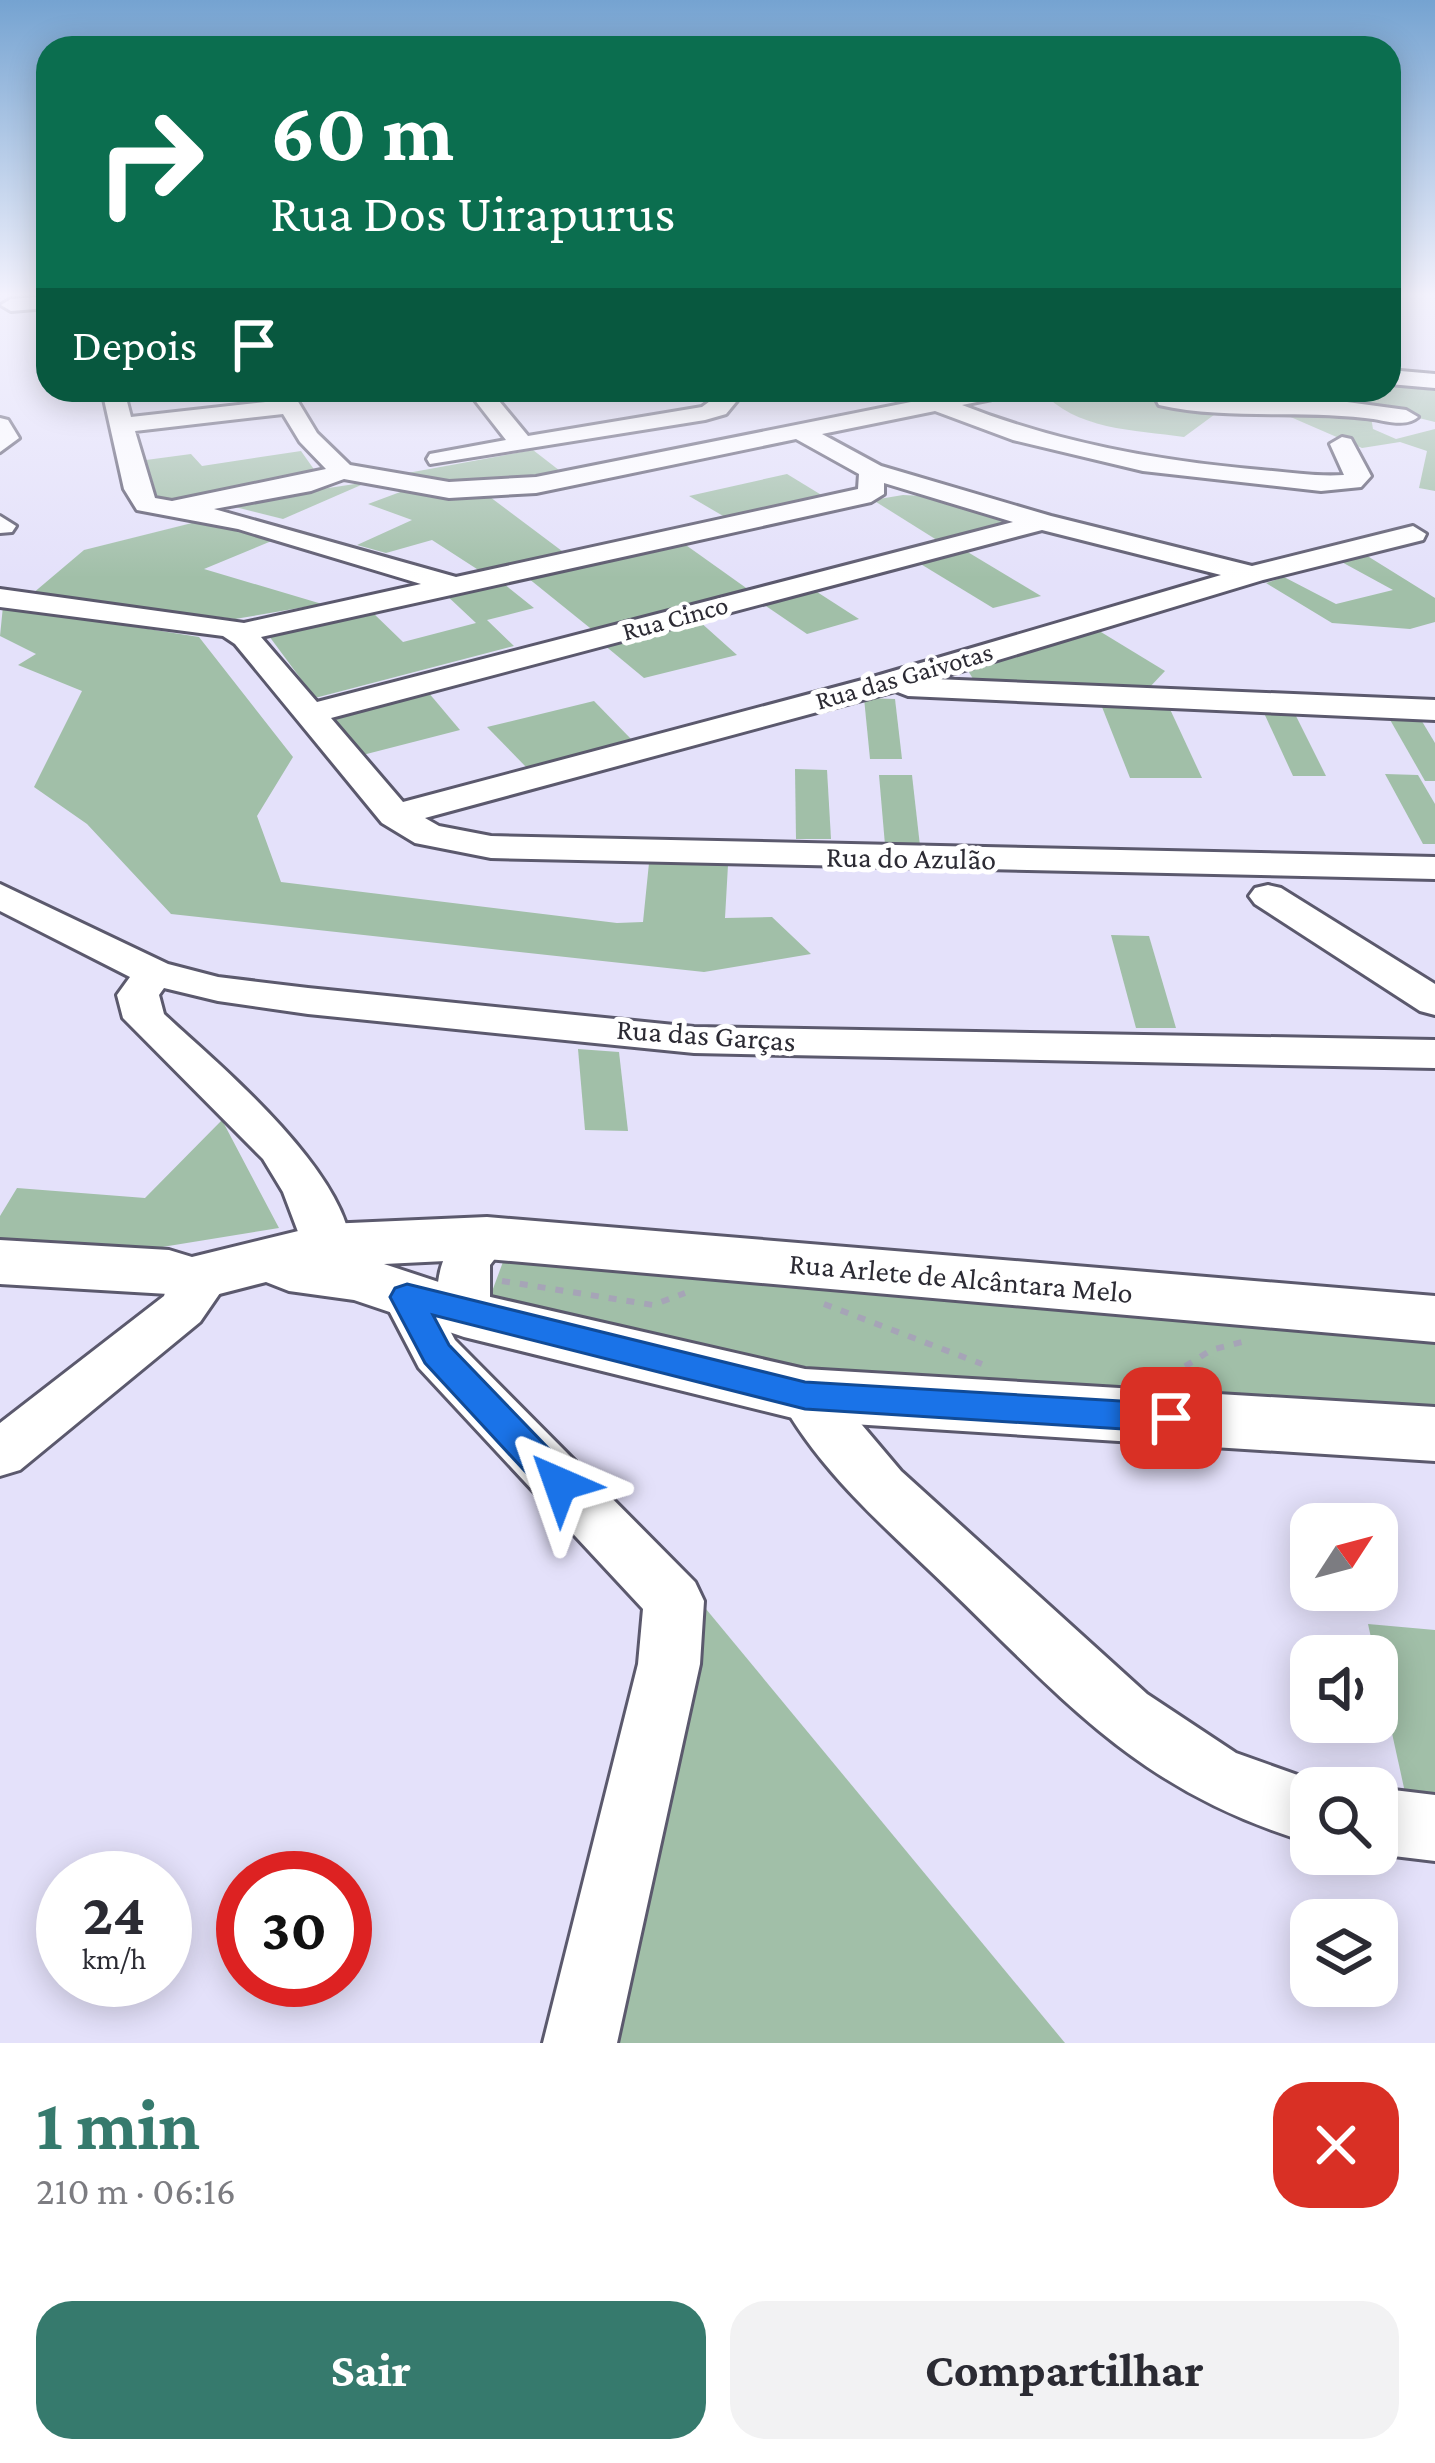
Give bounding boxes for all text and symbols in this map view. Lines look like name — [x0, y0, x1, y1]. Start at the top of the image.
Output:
icon: right — [72, 84, 228, 240]
text: 60 m — [270, 85, 454, 178]
text: Rua Dos Uirapurus — [270, 183, 675, 243]
icon: arrive — [221, 312, 287, 378]
text: Depois — [72, 320, 197, 370]
street label: Rua Cinco — [619, 589, 731, 647]
street label: Rua das Gaivotas — [812, 636, 996, 716]
street label: Rua do Azulão — [826, 840, 996, 875]
street label: Rua das Garças — [615, 1012, 797, 1058]
street label: Rua Arlete de Alcântara Melo — [788, 1246, 1134, 1309]
pin — [1120, 1367, 1222, 1469]
icon: arrive — [1138, 1385, 1204, 1451]
position arrow — [497, 1421, 623, 1547]
north arrow — [1290, 1503, 1398, 1611]
map controls — [1290, 1503, 1398, 2007]
button: sound — [1290, 1635, 1398, 1743]
button: search — [1290, 1767, 1398, 1875]
speed limit sign: 30 — [216, 1851, 372, 2007]
text: 24 — [83, 1880, 145, 1947]
button: layers — [1290, 1899, 1398, 2007]
text: km/h — [82, 1942, 146, 1975]
button: close — [1273, 2082, 1399, 2208]
text: 1 min — [36, 2084, 200, 2164]
text: 210 m · 06:16 — [36, 2169, 236, 2212]
button: Sair — [36, 2301, 706, 2439]
button: Compartilhar — [730, 2301, 1399, 2439]

